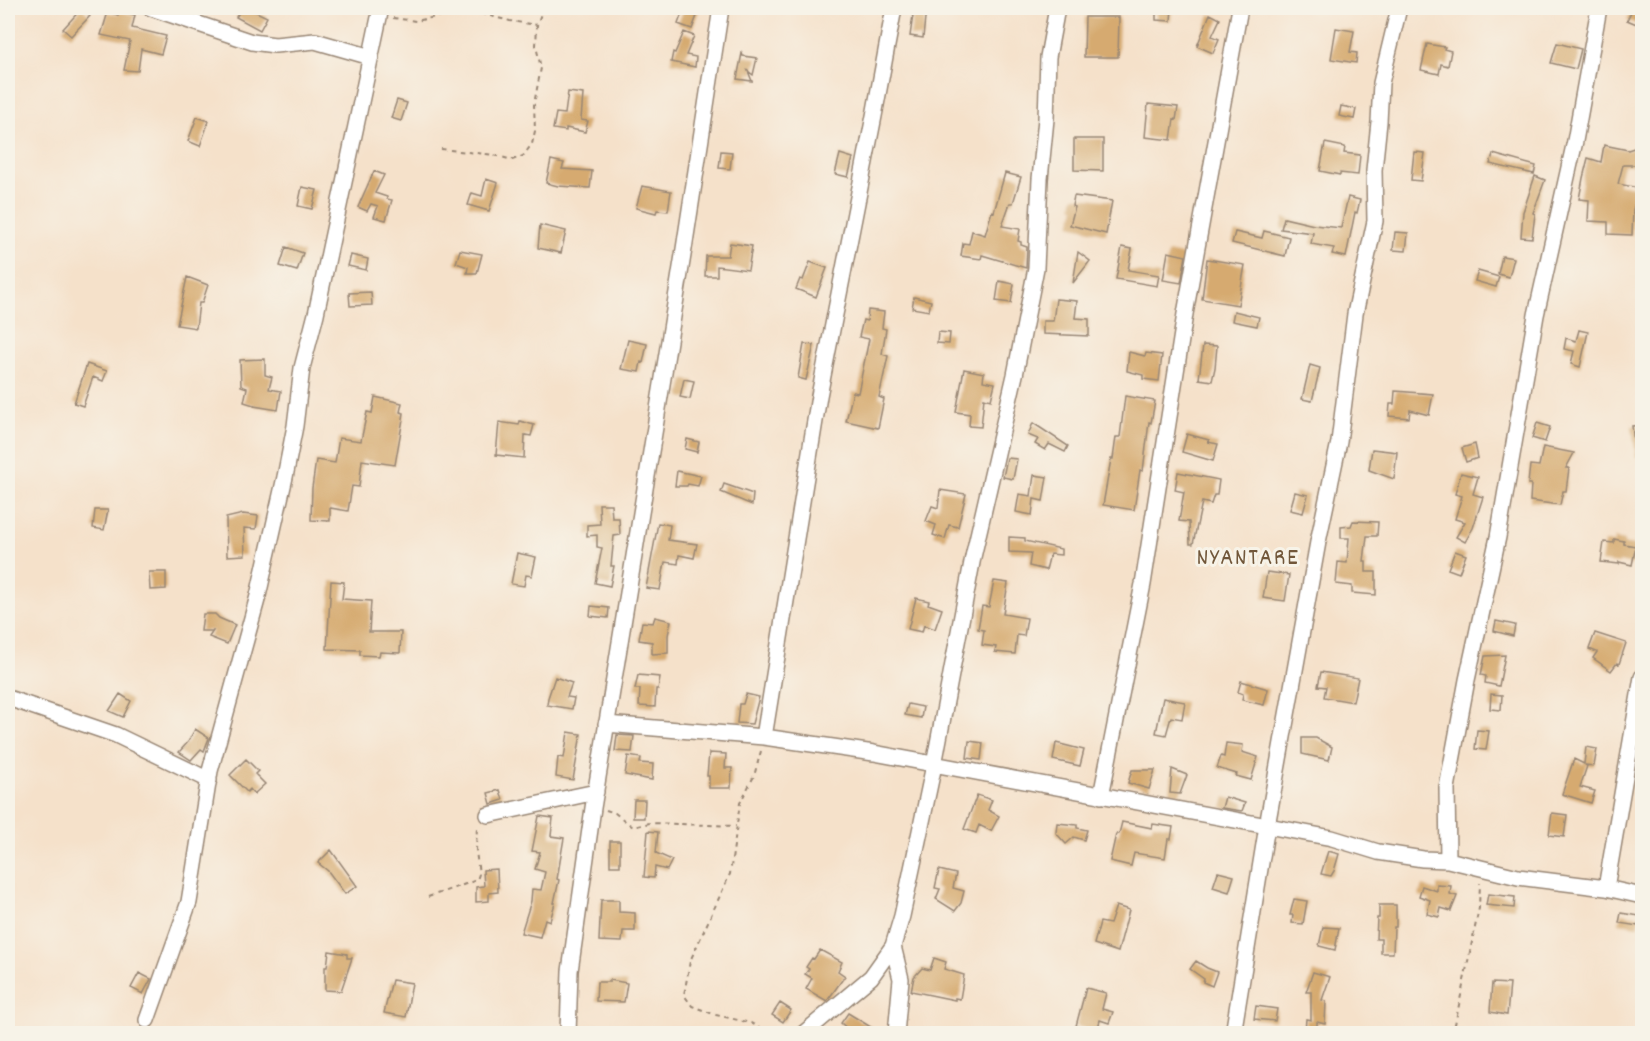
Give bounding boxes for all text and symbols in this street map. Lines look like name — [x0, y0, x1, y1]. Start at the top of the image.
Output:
district label: NYANTARE — [1197, 542, 1299, 576]

